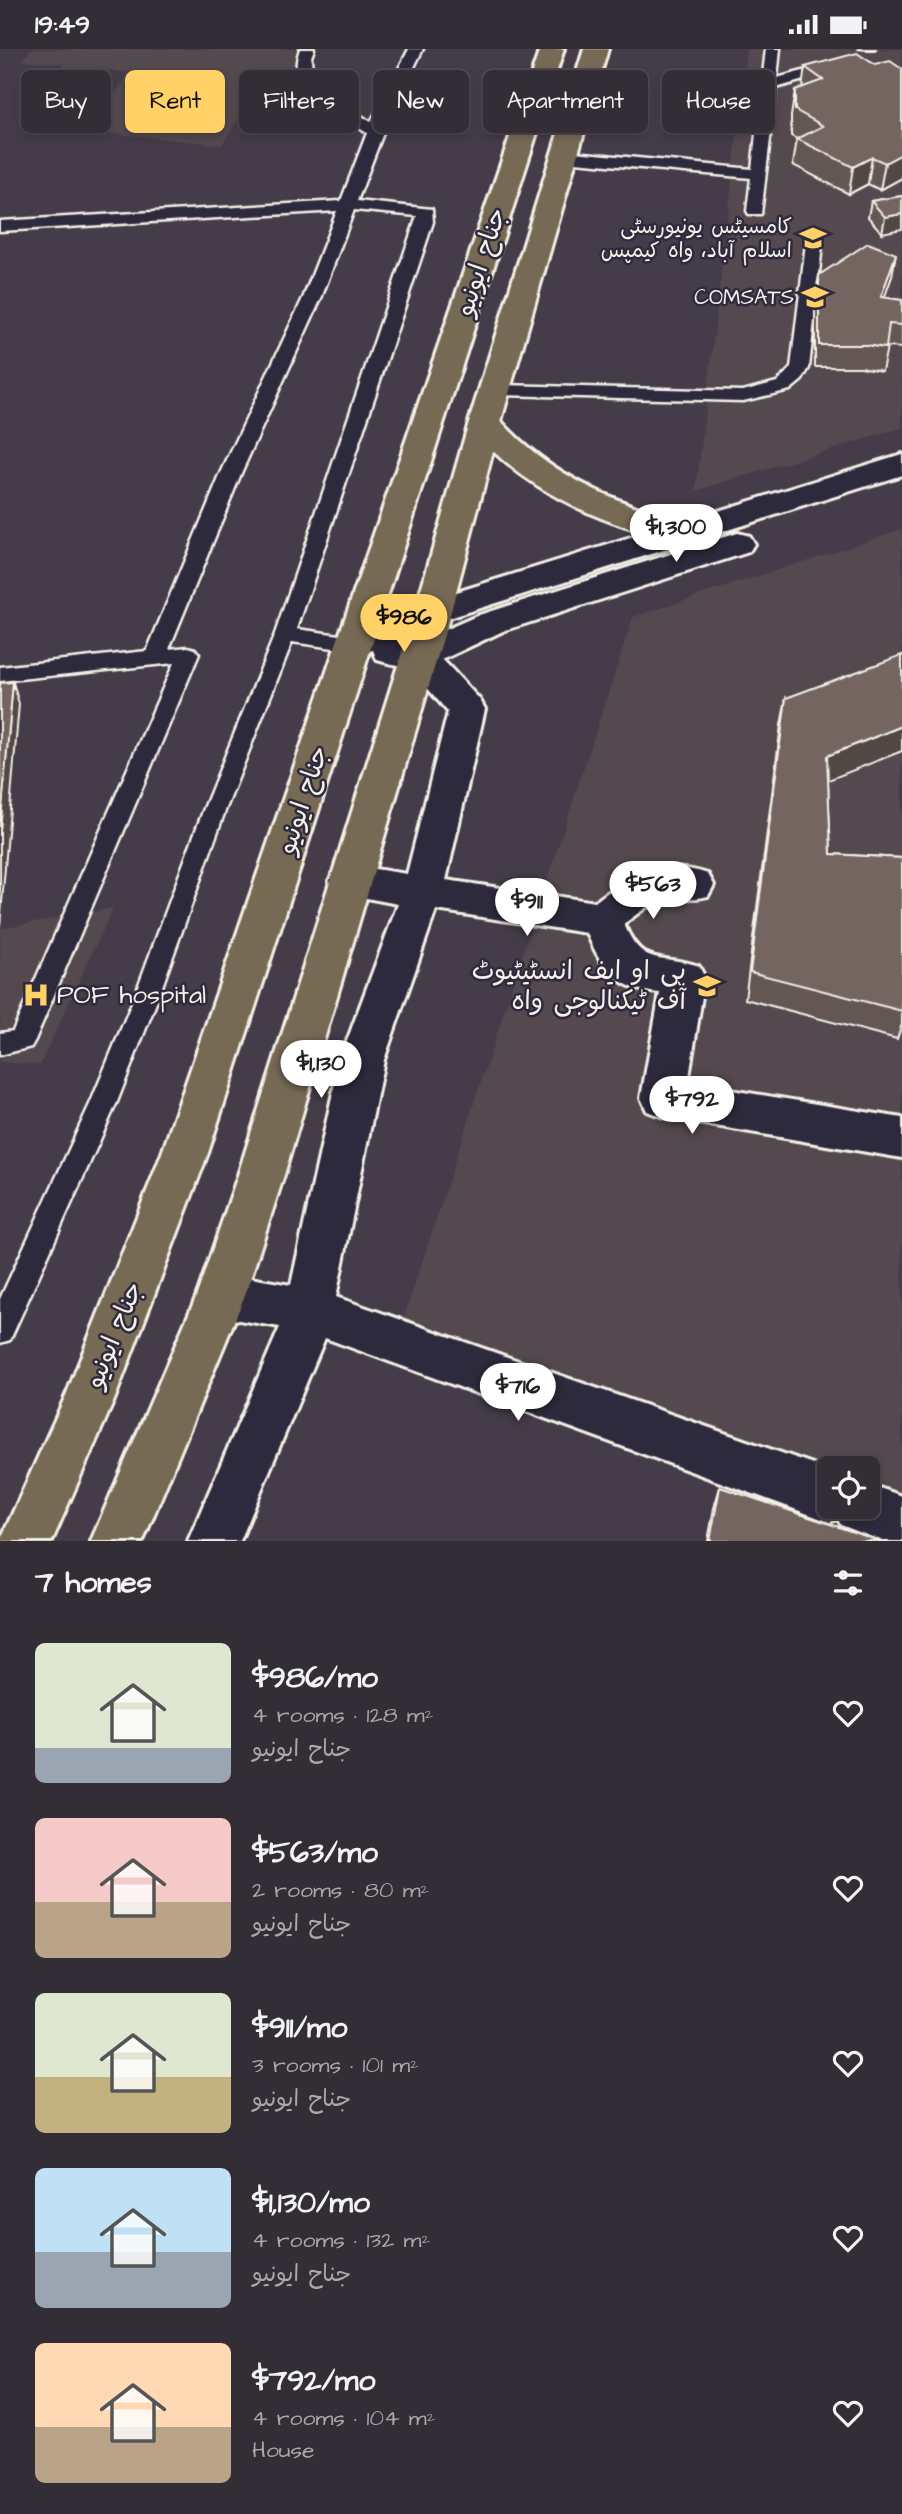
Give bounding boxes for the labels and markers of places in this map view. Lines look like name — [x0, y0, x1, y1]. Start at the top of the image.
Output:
place label: کامسیٹس یونیورسٹی اسلام آباد، واہ کیمپس — [601, 212, 792, 266]
school or university icon: کامسیٹس یونیورسٹی اسلام آباد، واہ کیمپس — [798, 223, 828, 253]
school or university icon: COMSATS — [800, 282, 830, 312]
place label: COMSATS — [694, 283, 794, 312]
pin: $1,300 — [619, 505, 733, 564]
pin: $986 — [363, 595, 445, 654]
pin: $563 — [612, 861, 694, 921]
pin: $911 — [486, 879, 568, 938]
place label: پی او ایف انسٹیٹیوٹ آف ٹیکنالوجی واہ — [472, 953, 688, 1019]
school or university icon: پی او ایف انسٹیٹیوٹ آف ٹیکنالوجی واہ — [692, 971, 722, 1001]
place label: POF hospital — [57, 977, 206, 1013]
hospital icon: POF hospital — [21, 980, 51, 1010]
pin: $1,130 — [264, 1041, 378, 1100]
pin: $792 — [651, 1077, 733, 1136]
pin: $716 — [477, 1363, 559, 1423]

